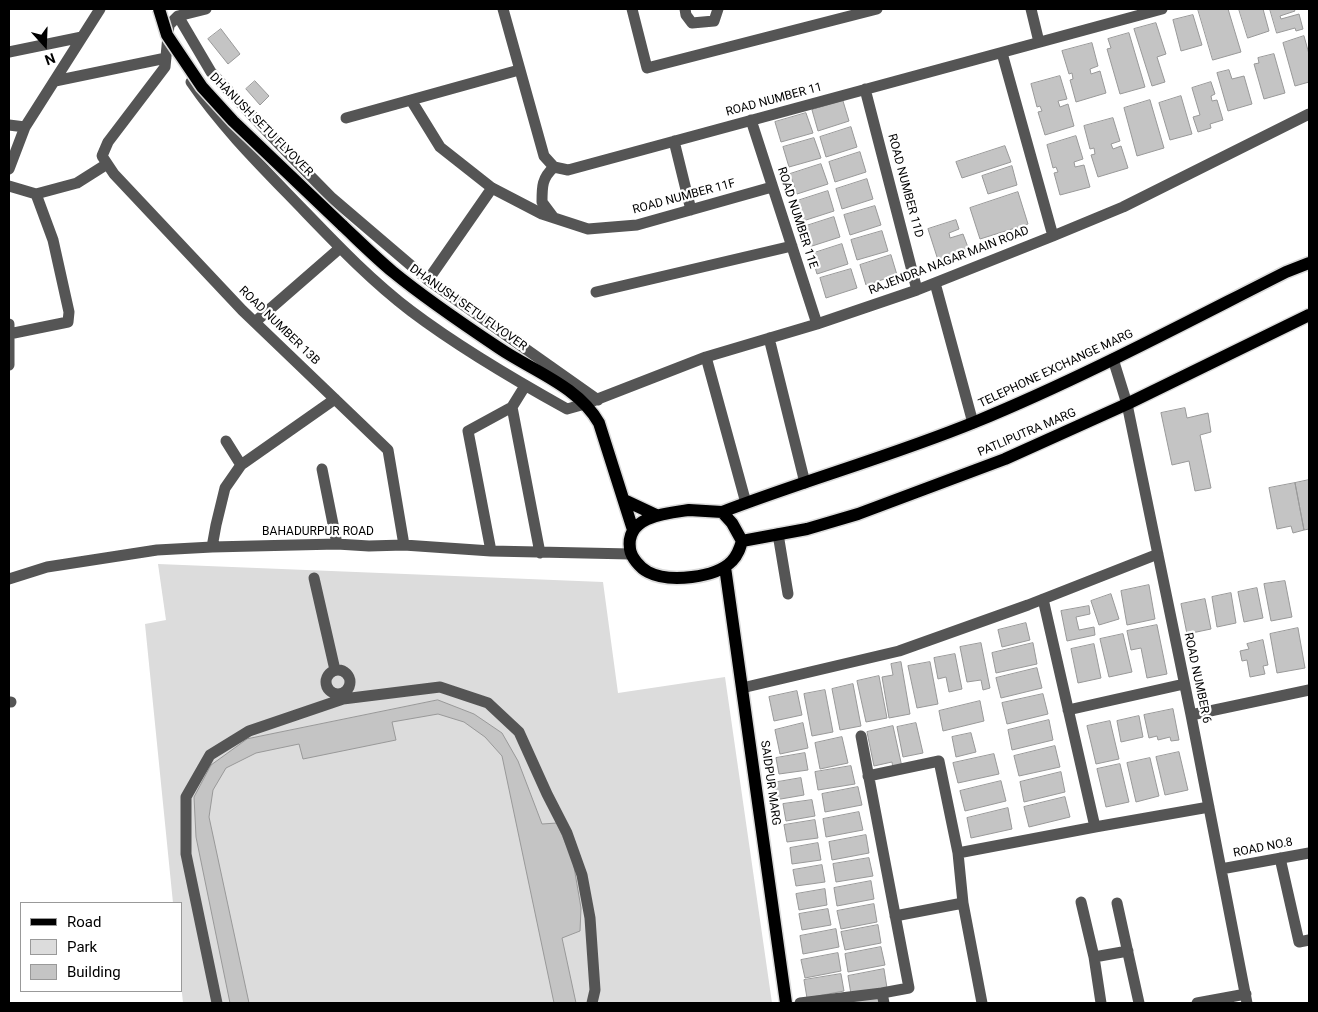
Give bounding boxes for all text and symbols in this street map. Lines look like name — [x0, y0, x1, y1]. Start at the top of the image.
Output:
north arrow — [20, 20, 70, 70]
text: N — [43, 50, 58, 68]
street label: DHANUSH SETU FLYOVER — [206, 70, 316, 180]
street label: ROAD NUMBER 11 — [724, 80, 824, 120]
street label: ROAD NUMBER 11D — [884, 132, 926, 240]
street label: ROAD NUMBER 11E — [774, 165, 820, 271]
street label: ROAD NUMBER 11F — [631, 176, 737, 218]
street label: RAJENDRA NAGAR MAIN ROAD — [867, 224, 1031, 298]
street label: DHANUSH SETU FLYOVER — [407, 262, 529, 354]
street label: ROAD NUMBER 13B — [236, 284, 322, 368]
street label: TELEPHONE EXCHANGE MARG — [976, 327, 1136, 411]
street label: PATLIPUTRA MARG — [976, 406, 1078, 460]
street label: BAHADURPUR ROAD — [262, 525, 374, 539]
street label: ROAD NUMBER 6 — [1180, 631, 1214, 725]
street label: SAIDPUR MARG — [757, 740, 783, 826]
street label: ROAD NO.8 — [1232, 835, 1294, 861]
legend — [20, 902, 182, 992]
text: Road — [67, 913, 101, 931]
text: Park — [67, 938, 97, 956]
text: Building — [67, 963, 121, 981]

